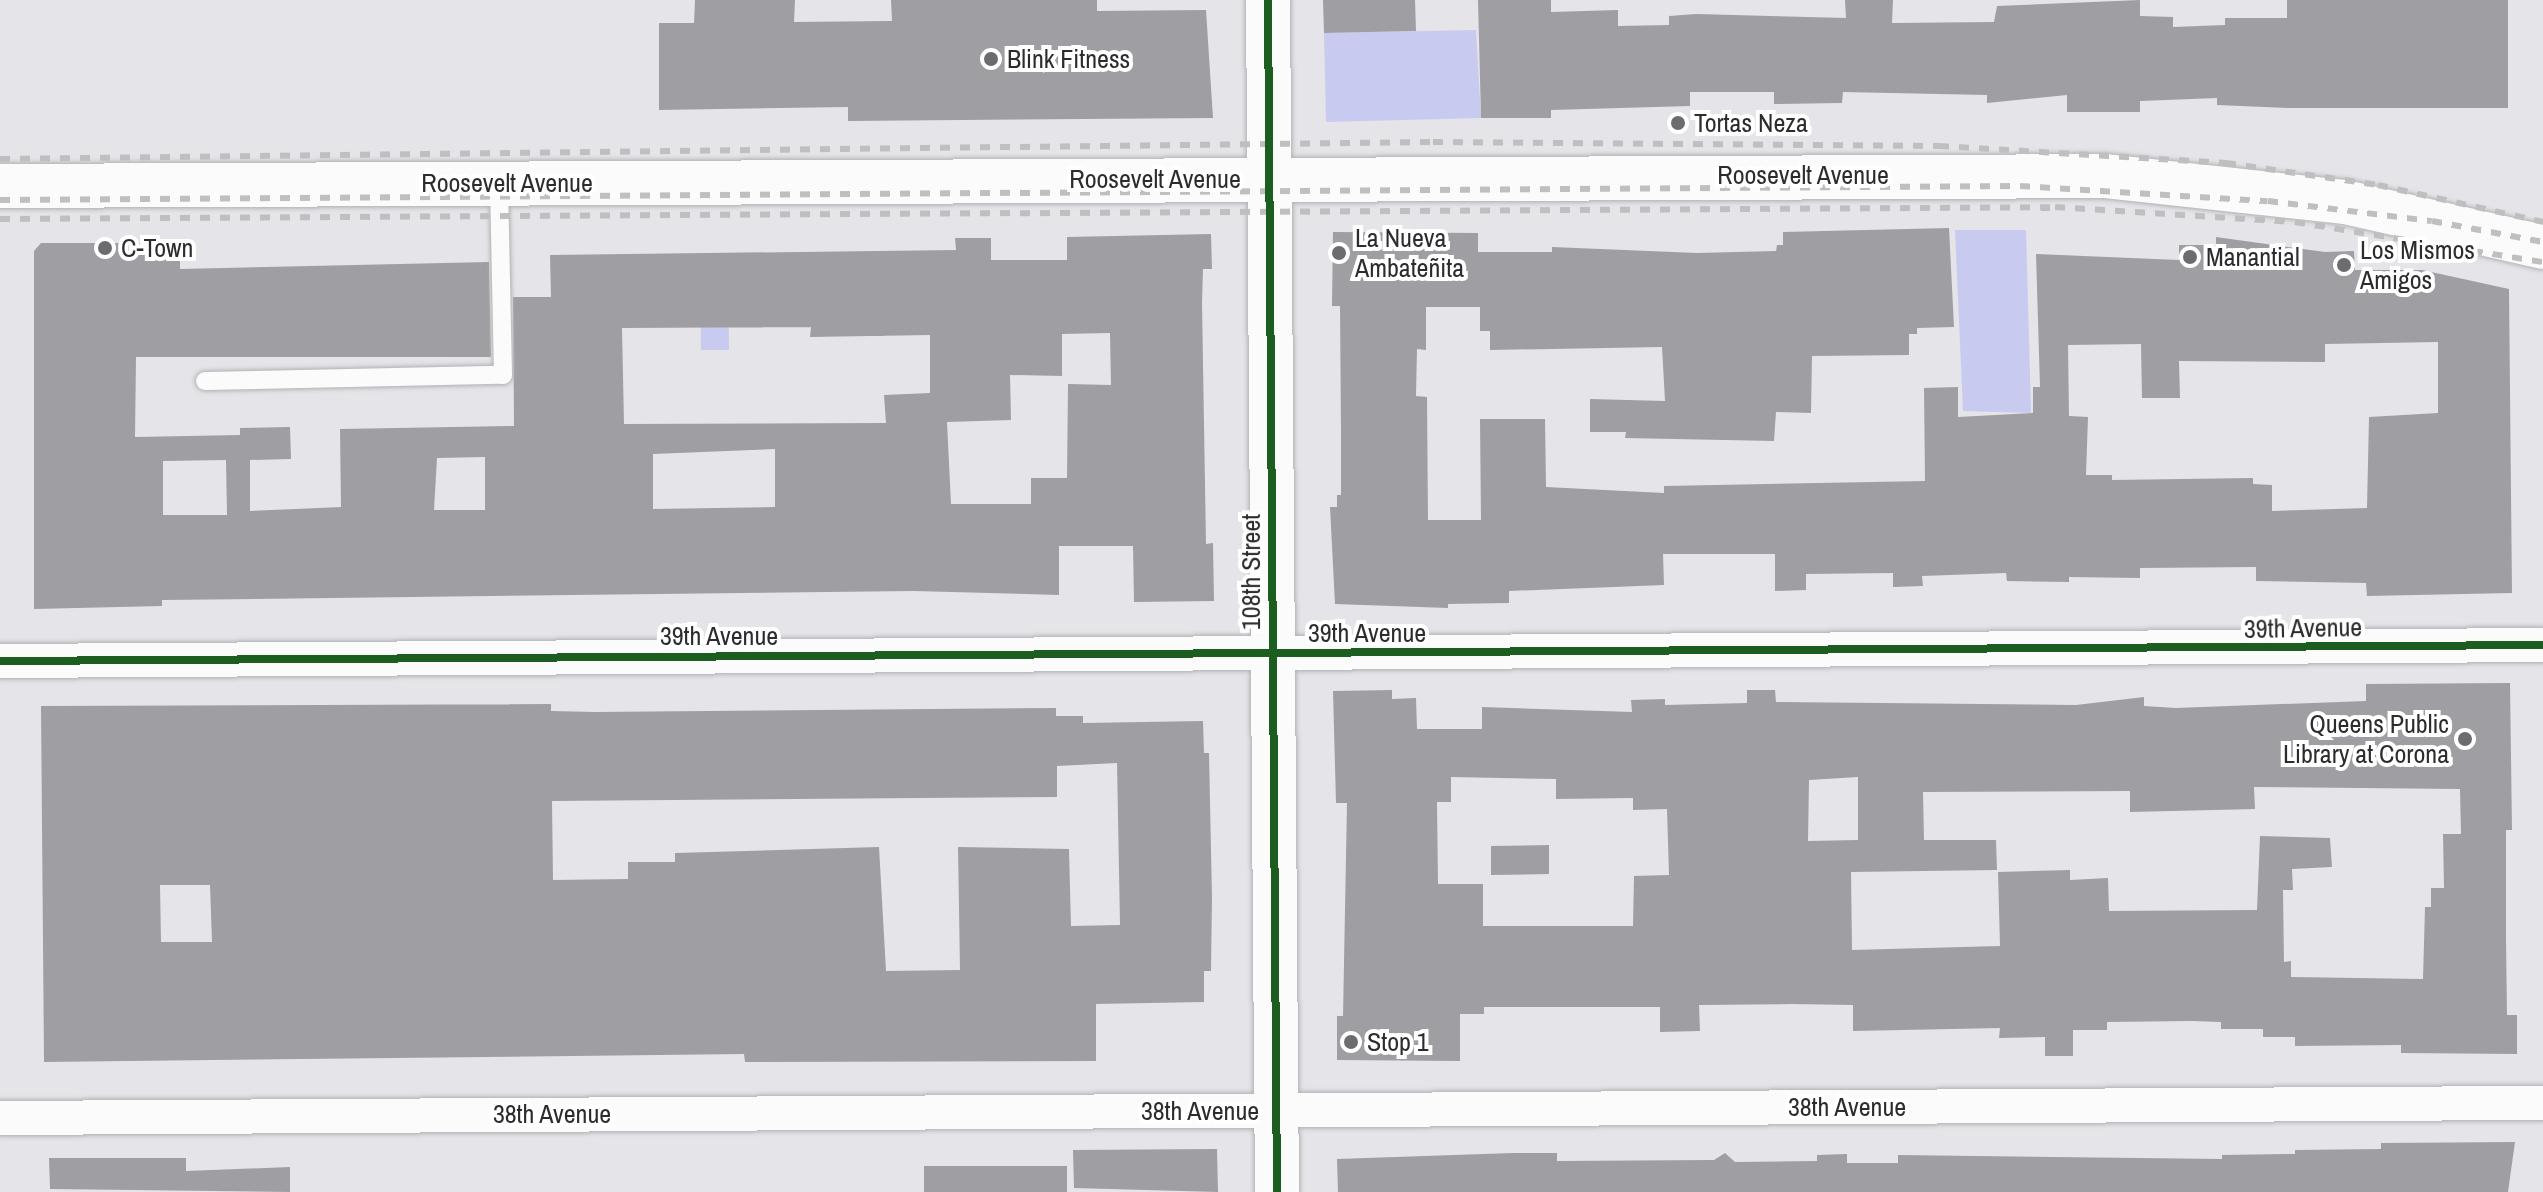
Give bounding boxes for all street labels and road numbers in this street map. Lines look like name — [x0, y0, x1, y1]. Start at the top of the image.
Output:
street label: Roosevelt Avenue — [1717, 159, 1889, 191]
street label: Roosevelt Avenue — [1069, 163, 1241, 195]
street label: Roosevelt Avenue — [421, 167, 593, 199]
street label: 108th Street — [1235, 514, 1267, 630]
street label: 39th Avenue — [2243, 611, 2363, 645]
street label: 39th Avenue — [1307, 617, 1427, 649]
street label: 39th Avenue — [659, 620, 779, 652]
street label: 38th Avenue — [1787, 1091, 1907, 1123]
street label: 38th Avenue — [1140, 1095, 1260, 1127]
street label: 38th Avenue — [492, 1098, 612, 1130]

